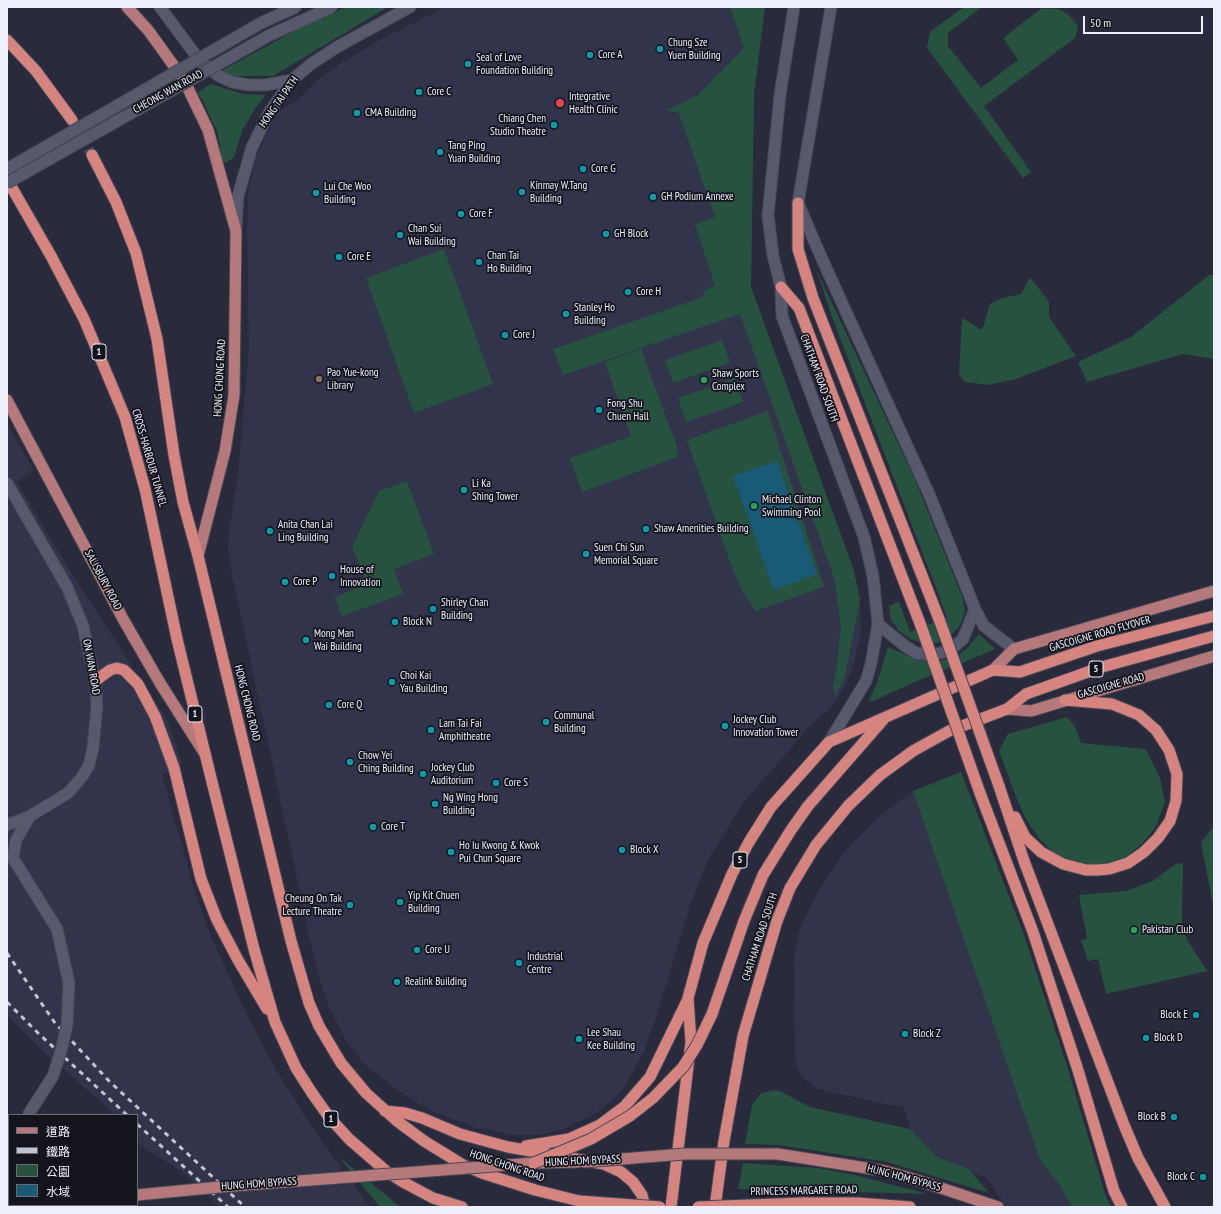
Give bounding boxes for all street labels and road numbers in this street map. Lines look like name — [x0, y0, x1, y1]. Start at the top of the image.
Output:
street label: CHEONG WAN ROAD — [131, 67, 205, 117]
street label: HONG TAI PATH — [256, 74, 302, 130]
street label: CHATHAM ROAD SOUTH — [797, 332, 841, 424]
street label: HONG CHONG ROAD — [211, 339, 229, 417]
road number: 1 — [92, 344, 106, 360]
street label: CROSS-HARBOUR TUNNEL — [129, 407, 169, 509]
street label: SALISBURY ROAD — [82, 548, 124, 612]
street label: GASCOIGNE ROAD FLYOVER — [1048, 613, 1152, 655]
street label: ON WAN ROAD — [80, 638, 102, 696]
road number: 5 — [1089, 661, 1103, 677]
street label: HONG CHONG ROAD — [231, 664, 263, 742]
street label: GASCOIGNE ROAD — [1076, 670, 1146, 702]
road number: 1 — [188, 706, 202, 722]
road number: 5 — [733, 852, 747, 868]
street label: CHATHAM ROAD SOUTH — [739, 891, 781, 983]
road number: 1 — [324, 1111, 338, 1127]
street label: HONG CHONG ROAD — [468, 1147, 546, 1185]
street label: HUNG HOM BYPASS — [545, 1152, 621, 1170]
street label: HUNG HOM BYPASS — [866, 1162, 942, 1194]
street label: HUNG HOM BYPASS — [221, 1175, 297, 1193]
street label: PRINCESS MARGARET ROAD — [750, 1183, 858, 1199]

